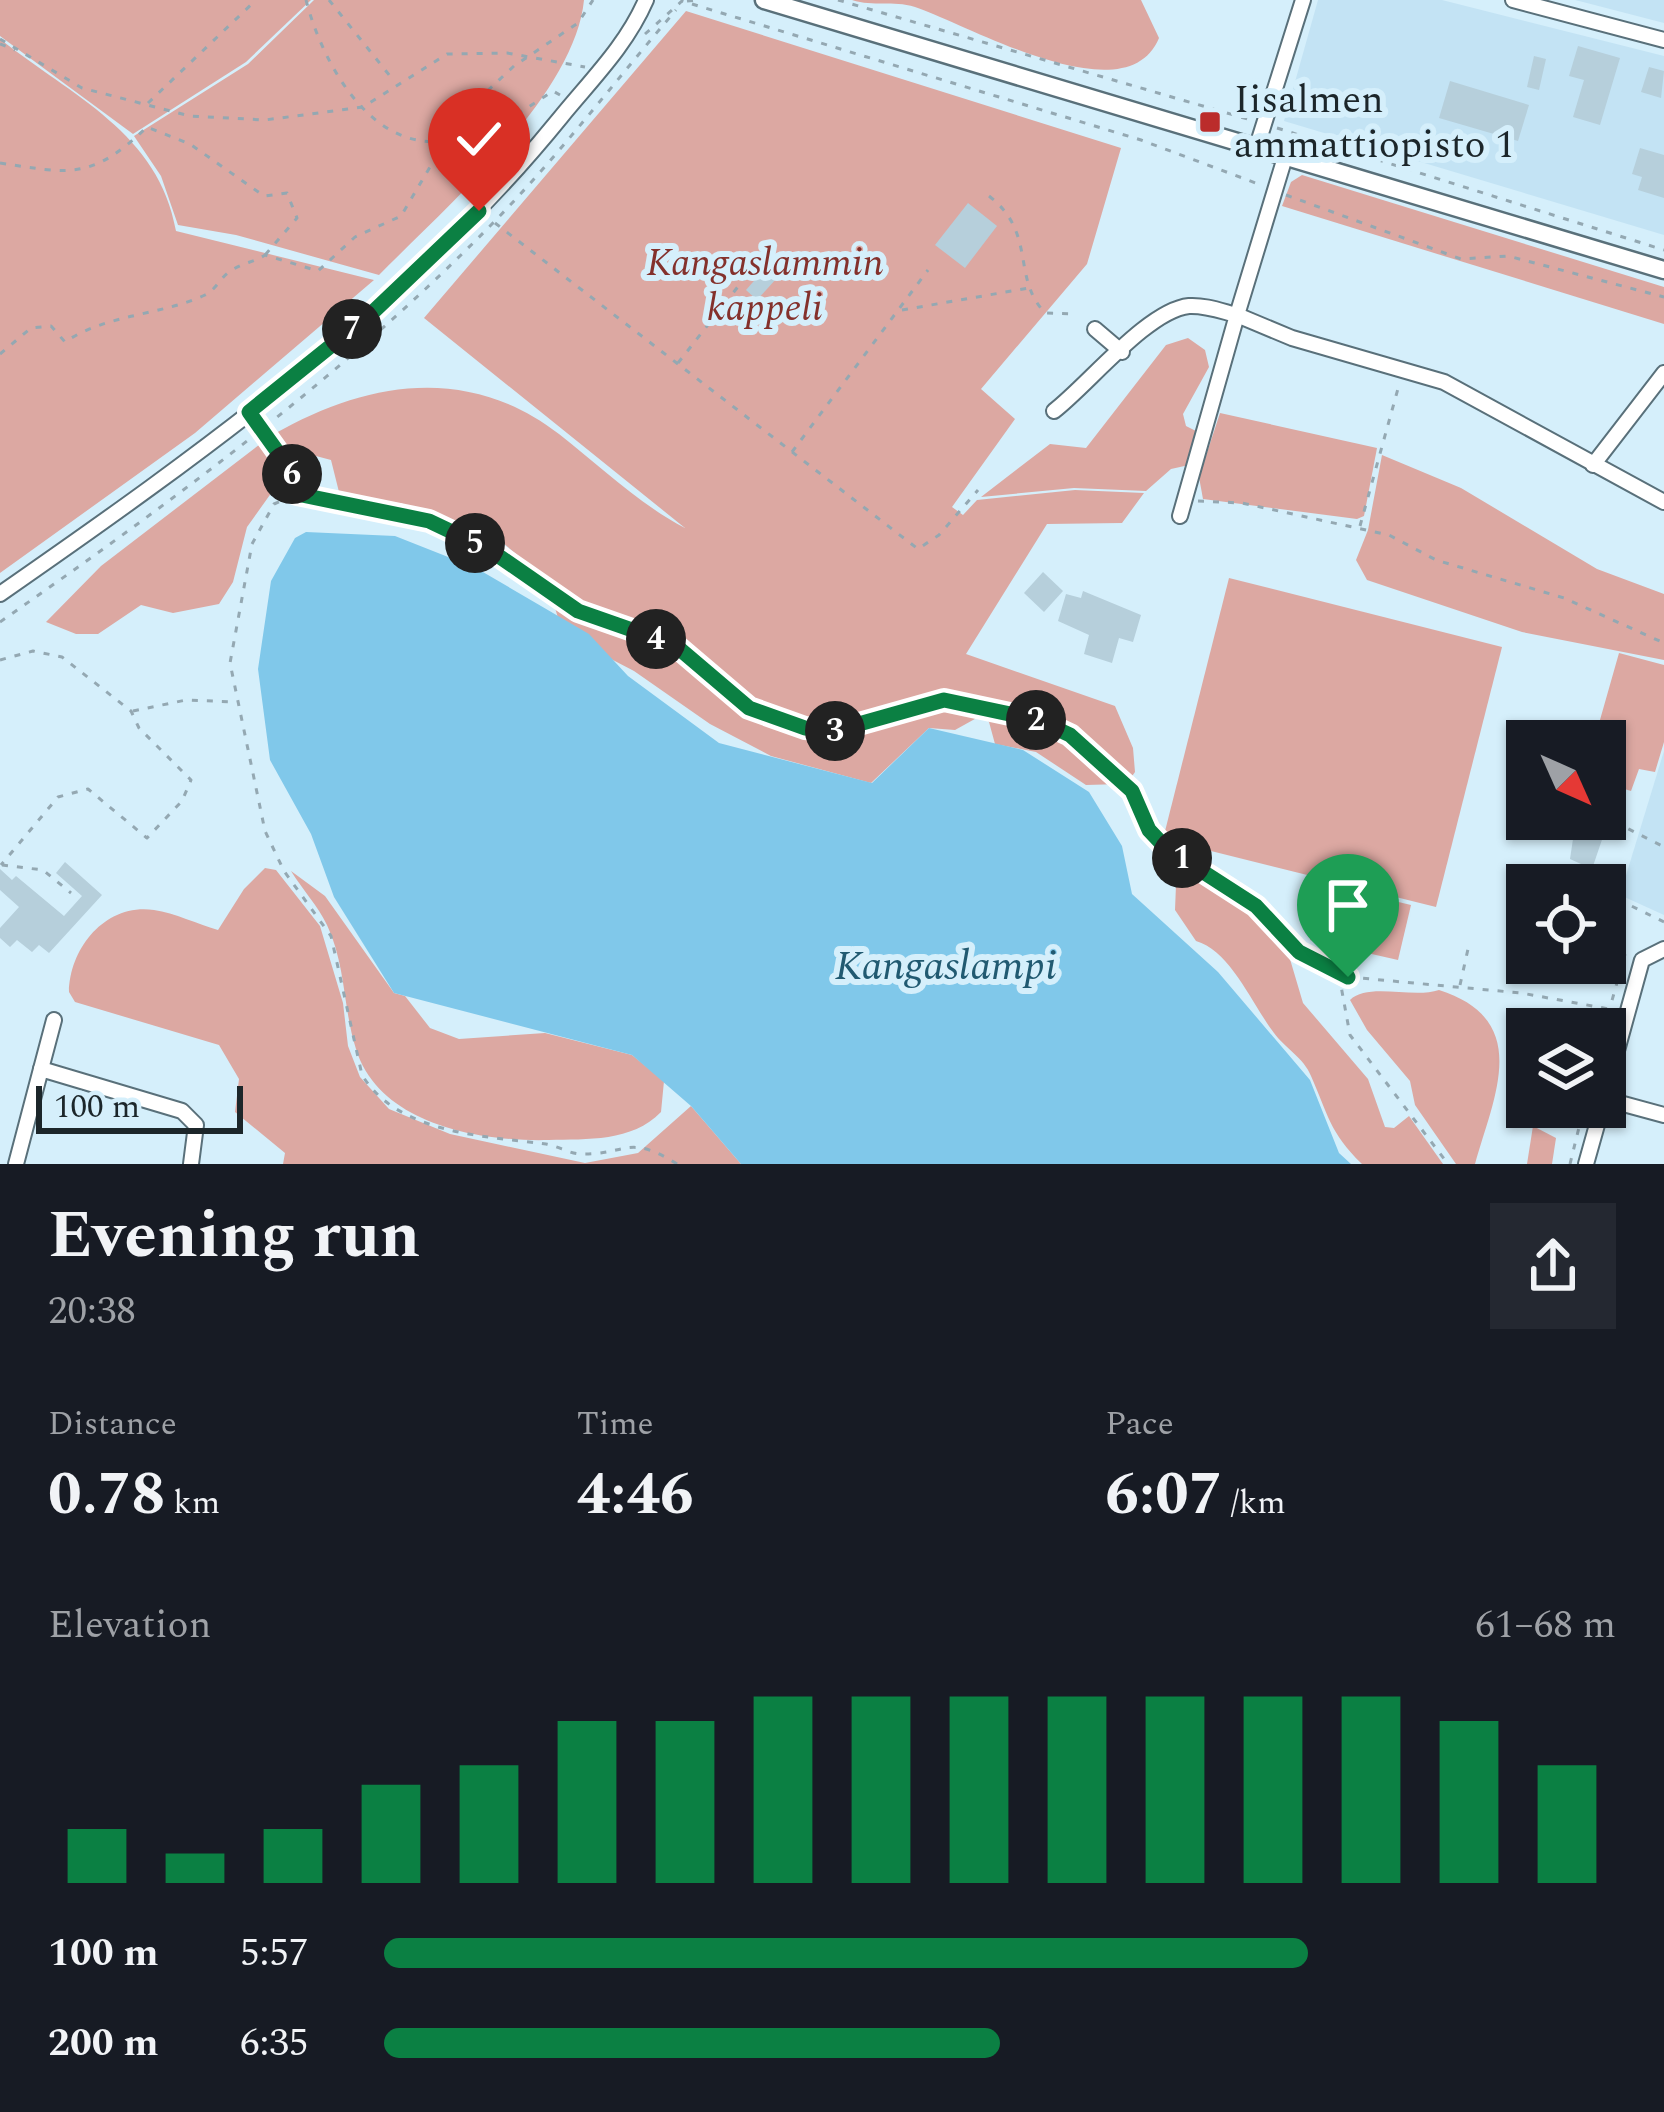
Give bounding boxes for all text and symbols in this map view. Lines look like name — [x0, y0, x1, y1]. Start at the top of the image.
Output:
place label: Iisalmen ammattiopisto 1 — [1234, 71, 1515, 175]
pin — [428, 88, 530, 211]
icon: check — [446, 106, 512, 172]
marker: Iisalmen ammattiopisto 1 — [1197, 109, 1223, 135]
park label: Kangaslammin kappeli — [646, 234, 884, 338]
pin: 7 — [322, 299, 382, 359]
text: 7 — [343, 304, 361, 354]
pin: 6 — [262, 444, 322, 504]
text: 6 — [283, 449, 301, 499]
pin: 5 — [445, 513, 505, 573]
text: 5 — [466, 518, 484, 568]
pin: 4 — [626, 609, 686, 669]
text: 4 — [647, 614, 665, 664]
pin: 2 — [1006, 690, 1066, 750]
text: 2 — [1027, 695, 1045, 745]
pin: 3 — [805, 701, 865, 761]
text: 3 — [826, 706, 844, 756]
north arrow — [1506, 720, 1626, 840]
map controls — [1506, 720, 1626, 1128]
pin: 1 — [1152, 828, 1212, 888]
text: 1 — [1173, 833, 1191, 883]
pin — [1297, 854, 1399, 977]
button: locate — [1506, 864, 1626, 984]
icon: arrive — [1315, 872, 1381, 938]
water label: Kangaslampi — [835, 935, 1057, 998]
button: layers — [1506, 1008, 1626, 1128]
scale bar — [36, 1080, 243, 1133]
text: 100 m — [54, 1082, 140, 1132]
text: Evening run — [48, 1186, 420, 1287]
button: share — [1490, 1203, 1616, 1329]
text: 20:38 — [48, 1282, 136, 1341]
text: Distance — [48, 1399, 177, 1449]
text: Time — [577, 1399, 654, 1449]
text: Pace — [1105, 1399, 1174, 1449]
text: 0.78 — [48, 1449, 165, 1541]
text: 4:46 — [577, 1449, 694, 1541]
text: 6:07 — [1105, 1449, 1222, 1541]
text: km — [165, 1478, 220, 1528]
text: /km — [1222, 1478, 1286, 1528]
text: Elevation — [48, 1596, 211, 1655]
text: 61–68 m — [1475, 1596, 1616, 1655]
text: 100 m — [48, 1924, 159, 1983]
text: 5:57 — [240, 1924, 308, 1983]
text: 200 m — [48, 2014, 159, 2073]
text: 6:35 — [240, 2014, 308, 2073]

